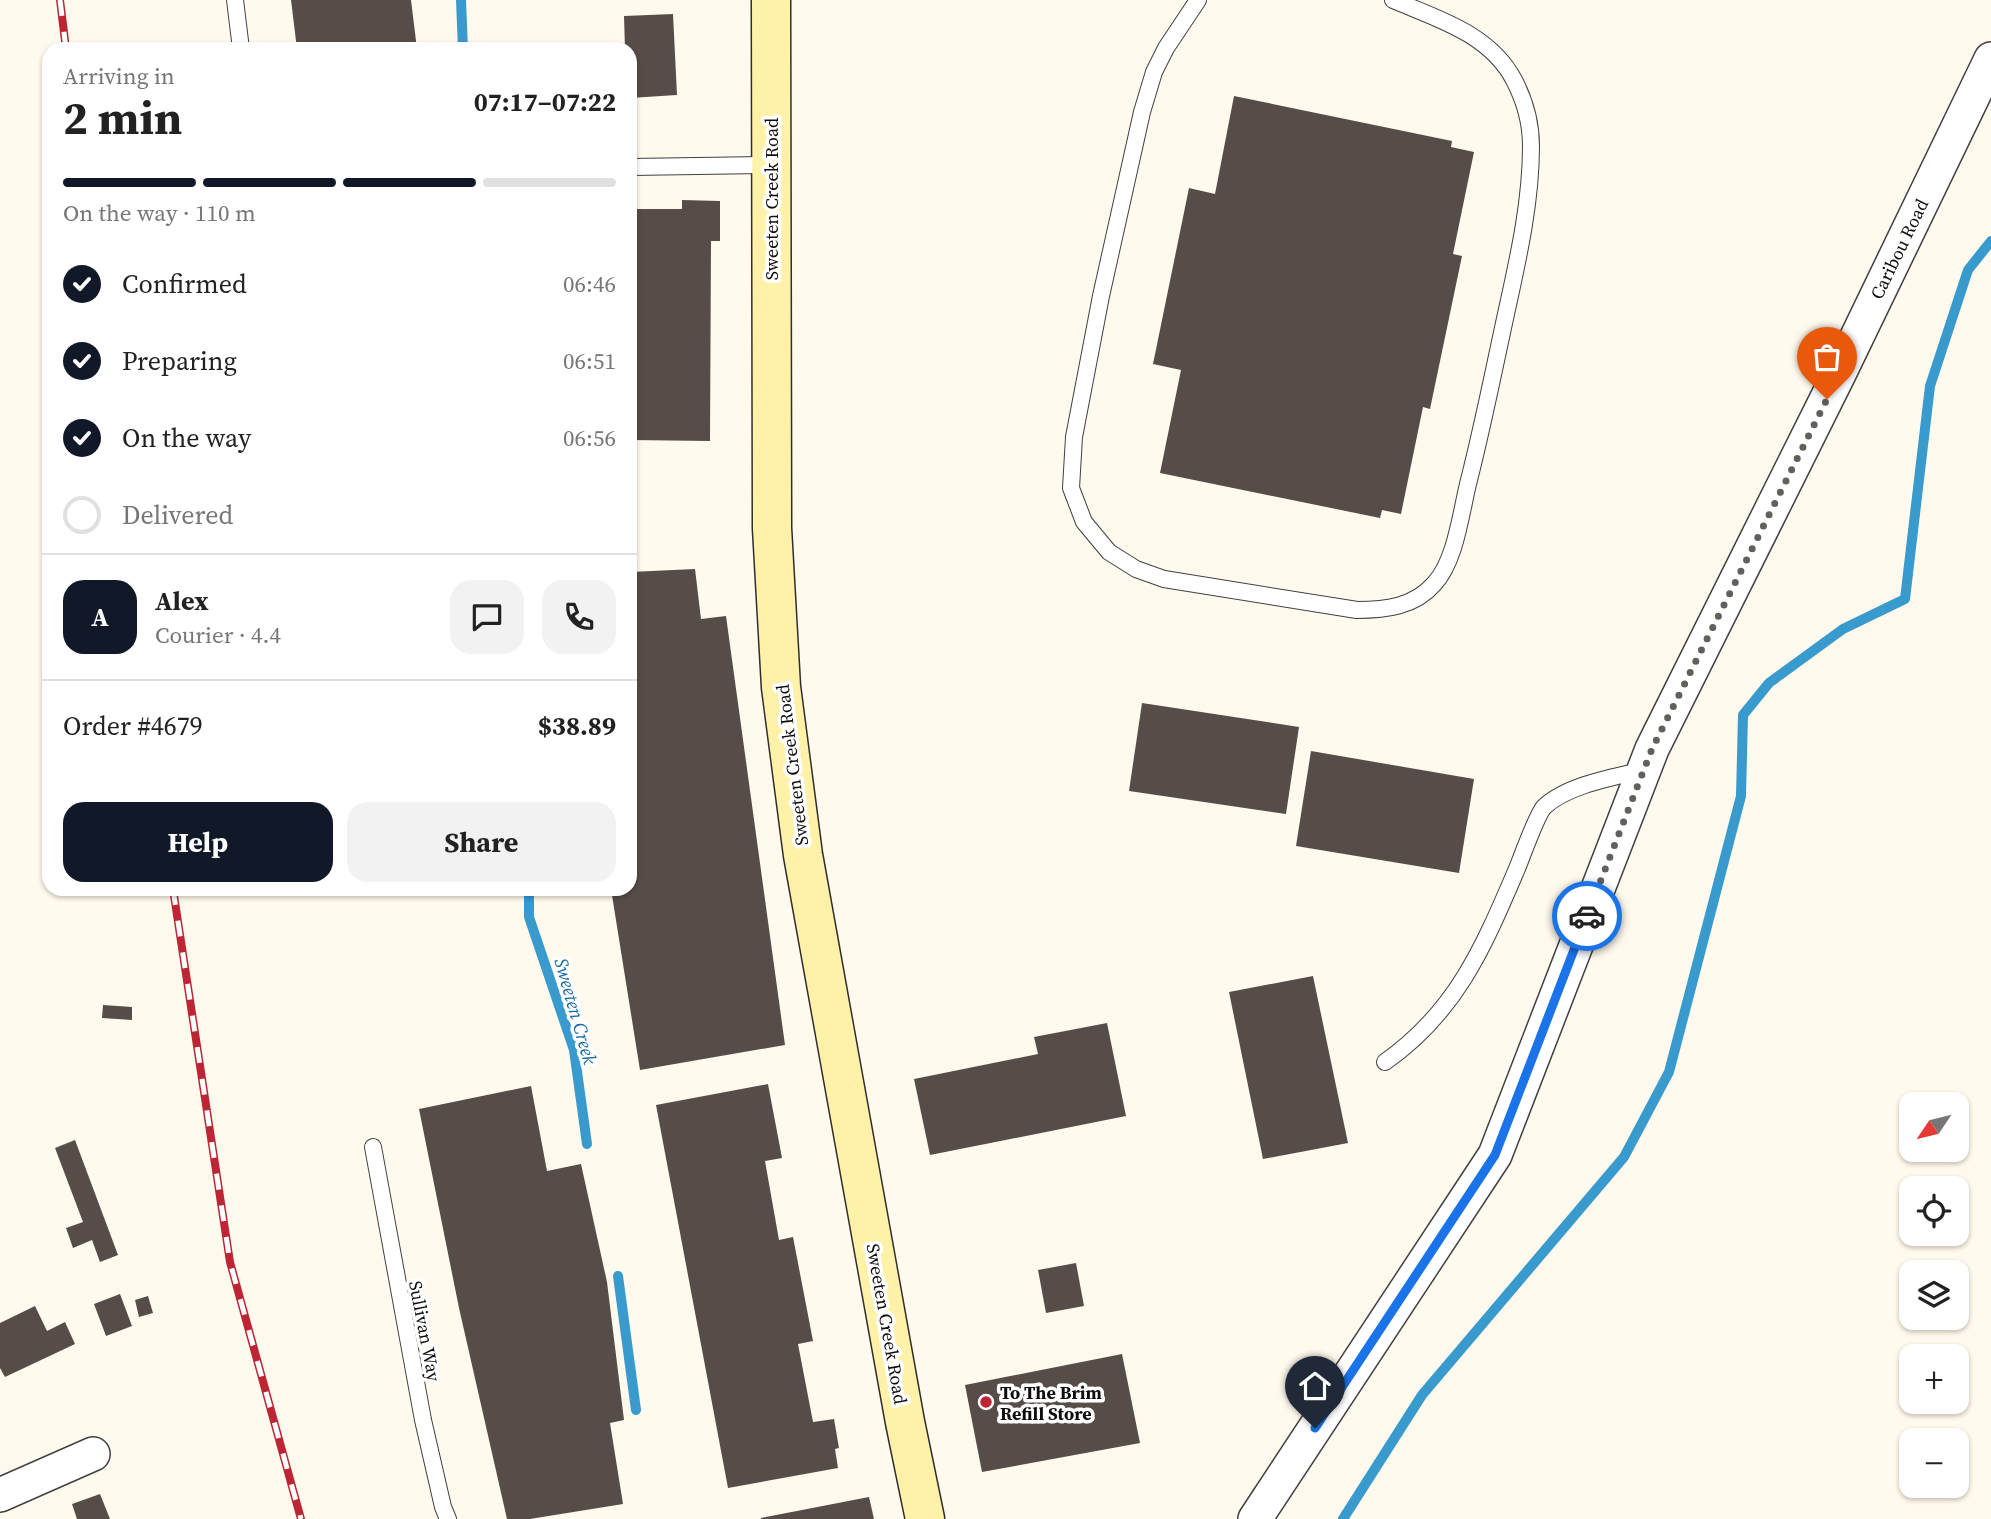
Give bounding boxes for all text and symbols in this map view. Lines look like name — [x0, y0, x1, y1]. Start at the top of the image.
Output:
text: Arriving in — [63, 60, 175, 92]
text: 07:17–07:22 — [474, 84, 616, 120]
text: 2 min — [63, 86, 182, 149]
street label: Sweeten Creek Road — [759, 118, 784, 280]
street label: Caribou Road — [1864, 195, 1934, 303]
text: On the way · 110 m — [63, 197, 256, 229]
icon: check — [63, 265, 101, 303]
text: Confirmed — [122, 266, 247, 302]
text: 06:46 — [563, 268, 616, 300]
pin — [1797, 327, 1857, 399]
icon: bag — [1808, 338, 1846, 376]
icon: check — [63, 342, 101, 380]
text: Preparing — [122, 343, 237, 379]
text: 06:51 — [563, 345, 616, 377]
icon: check — [63, 419, 101, 457]
text: On the way — [122, 420, 251, 456]
text: 06:56 — [563, 422, 616, 454]
text: Delivered — [122, 497, 233, 533]
button: chat — [450, 580, 524, 654]
button: phone — [542, 580, 616, 654]
text: Alex — [155, 583, 209, 619]
text: A — [91, 599, 109, 635]
text: Courier · 4.4 — [155, 619, 281, 651]
street label: Sweeten Creek Road — [770, 683, 814, 847]
text: Order #4679 — [63, 708, 203, 744]
text: $38.89 — [538, 708, 616, 744]
button: Help — [63, 802, 333, 882]
button: Share — [347, 802, 616, 882]
courier — [1552, 881, 1622, 951]
icon: car — [1568, 897, 1606, 935]
water label: Sweeten Creek — [548, 955, 604, 1067]
north arrow — [1899, 1092, 1969, 1162]
map controls — [1899, 1092, 1969, 1498]
button: locate — [1899, 1176, 1969, 1246]
street label: Sweeten Creek Road — [861, 1242, 913, 1406]
button: layers — [1899, 1260, 1969, 1330]
street label: Sullivan Way — [403, 1279, 447, 1384]
button: + — [1899, 1344, 1969, 1414]
pin — [1285, 1356, 1345, 1428]
icon: home — [1296, 1367, 1334, 1405]
place label: To The Brim Refill Store — [1000, 1380, 1102, 1426]
marker: To The Brim Refill Store — [978, 1394, 994, 1410]
button: − — [1899, 1428, 1969, 1498]

